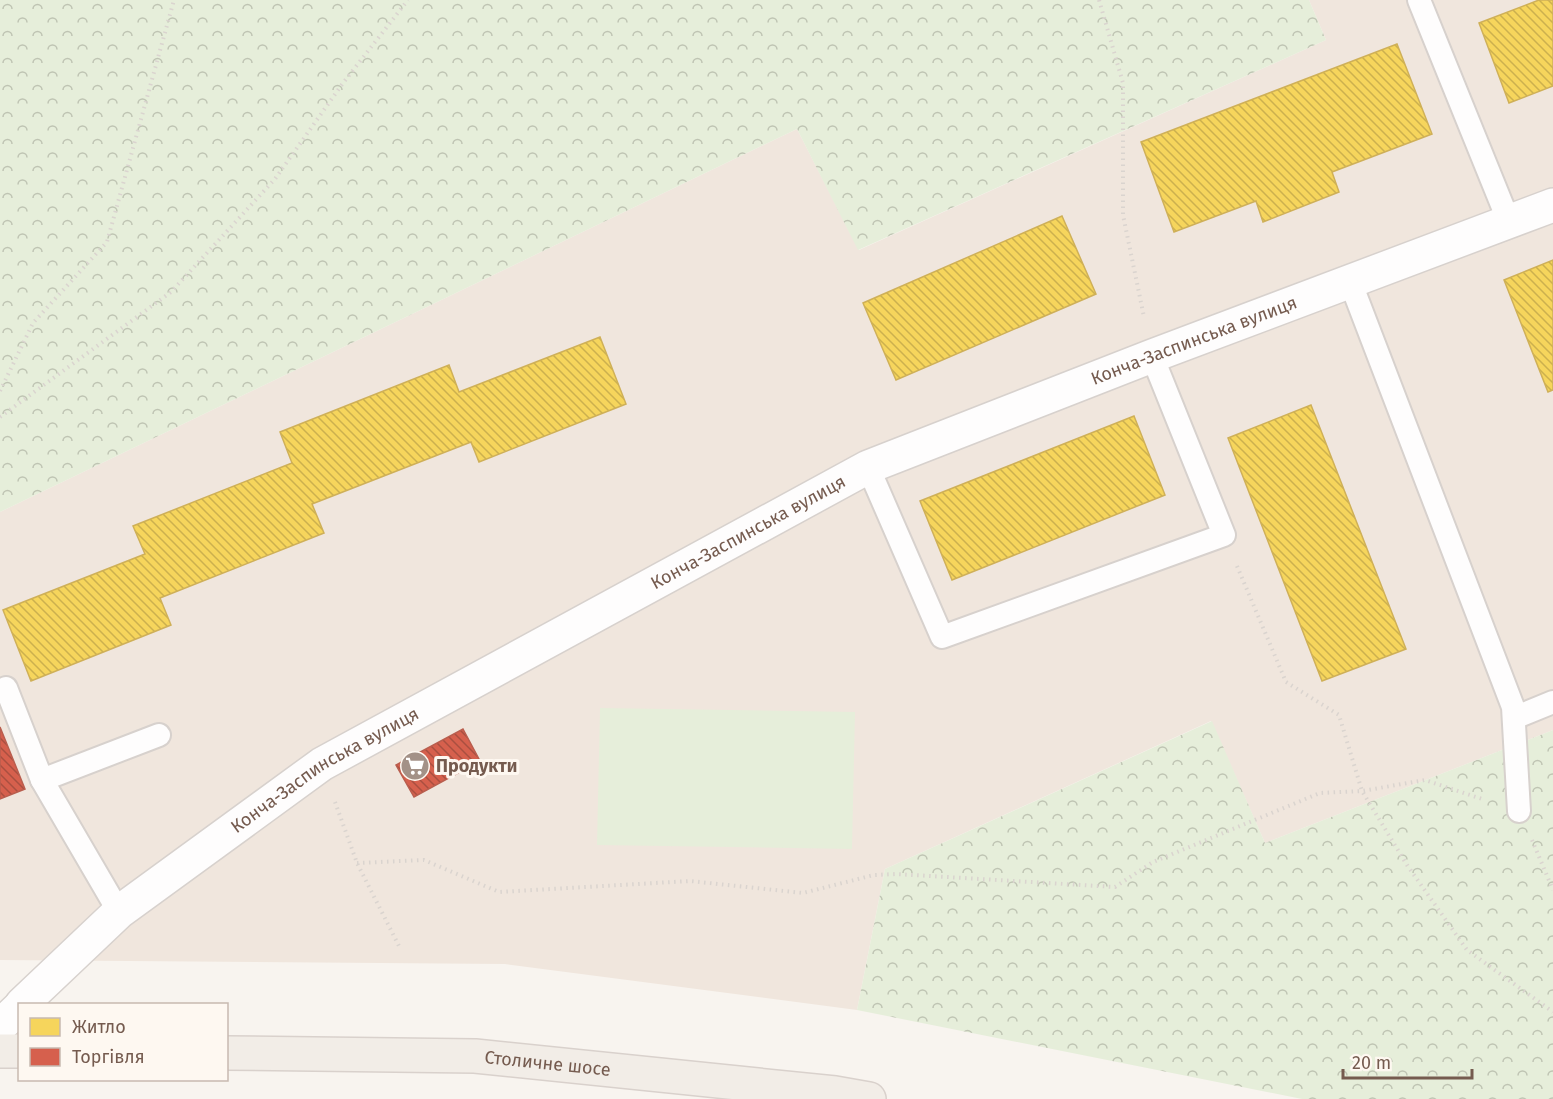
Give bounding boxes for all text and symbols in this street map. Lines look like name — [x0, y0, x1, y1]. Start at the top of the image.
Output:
street label: Конча-Заспинська вулиця — [1088, 291, 1300, 390]
street label: Конча-Заспинська вулиця — [647, 470, 849, 594]
street label: Конча-Заспинська вулиця — [226, 703, 422, 838]
supermarket icon: Продукти — [399, 750, 431, 782]
place label: Продукти — [436, 755, 517, 777]
legend — [18, 1003, 228, 1081]
text: Житло — [72, 1016, 126, 1038]
scale bar — [1343, 1042, 1472, 1080]
text: Торгівля — [72, 1046, 145, 1068]
street label: Столичне шосе — [484, 1046, 612, 1081]
text: 20 m — [1352, 1052, 1391, 1074]

